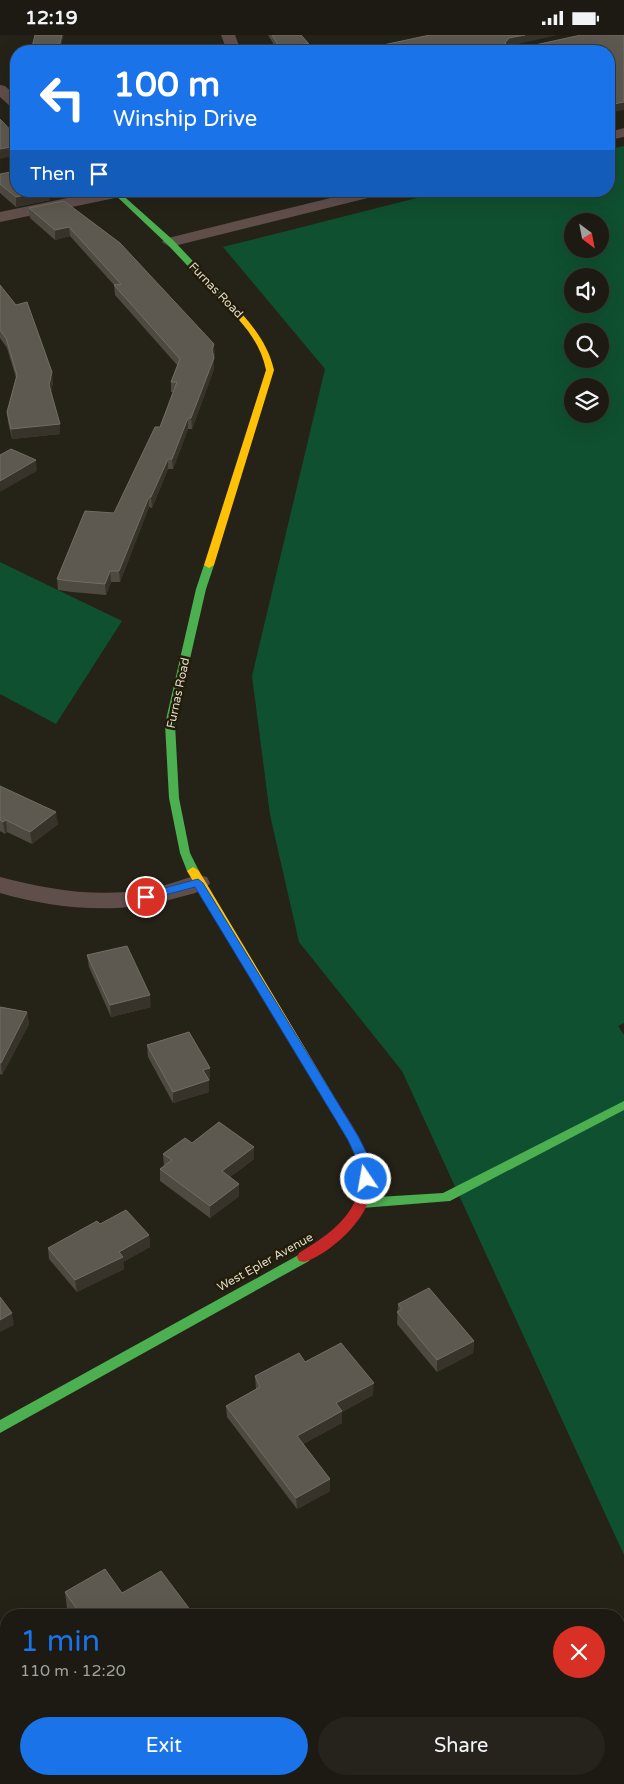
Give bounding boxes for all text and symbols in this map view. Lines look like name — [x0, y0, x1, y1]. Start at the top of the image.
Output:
text: 12:19 — [25, 7, 78, 29]
text: 100 m — [113, 64, 220, 106]
icon: left — [30, 65, 95, 130]
text: Winship Drive — [113, 106, 257, 132]
icon: arrive — [85, 160, 113, 188]
text: Then — [30, 163, 75, 185]
north arrow — [564, 213, 609, 257]
map controls — [564, 213, 609, 423]
street label: Furnas Road — [186, 259, 246, 321]
button: sound — [564, 268, 609, 313]
button: search — [564, 323, 609, 368]
button: layers — [564, 378, 609, 423]
street label: Furnas Road — [164, 656, 192, 730]
pin — [125, 876, 167, 918]
icon: arrive — [132, 883, 160, 911]
position arrow — [339, 1152, 391, 1204]
street label: West Epler Avenue — [215, 1230, 316, 1294]
text: 1 min — [20, 1623, 100, 1660]
button: close — [553, 1626, 605, 1678]
text: 110 m · 12:20 — [20, 1661, 126, 1681]
button: Exit — [20, 1717, 308, 1775]
button: Share — [318, 1717, 605, 1775]

